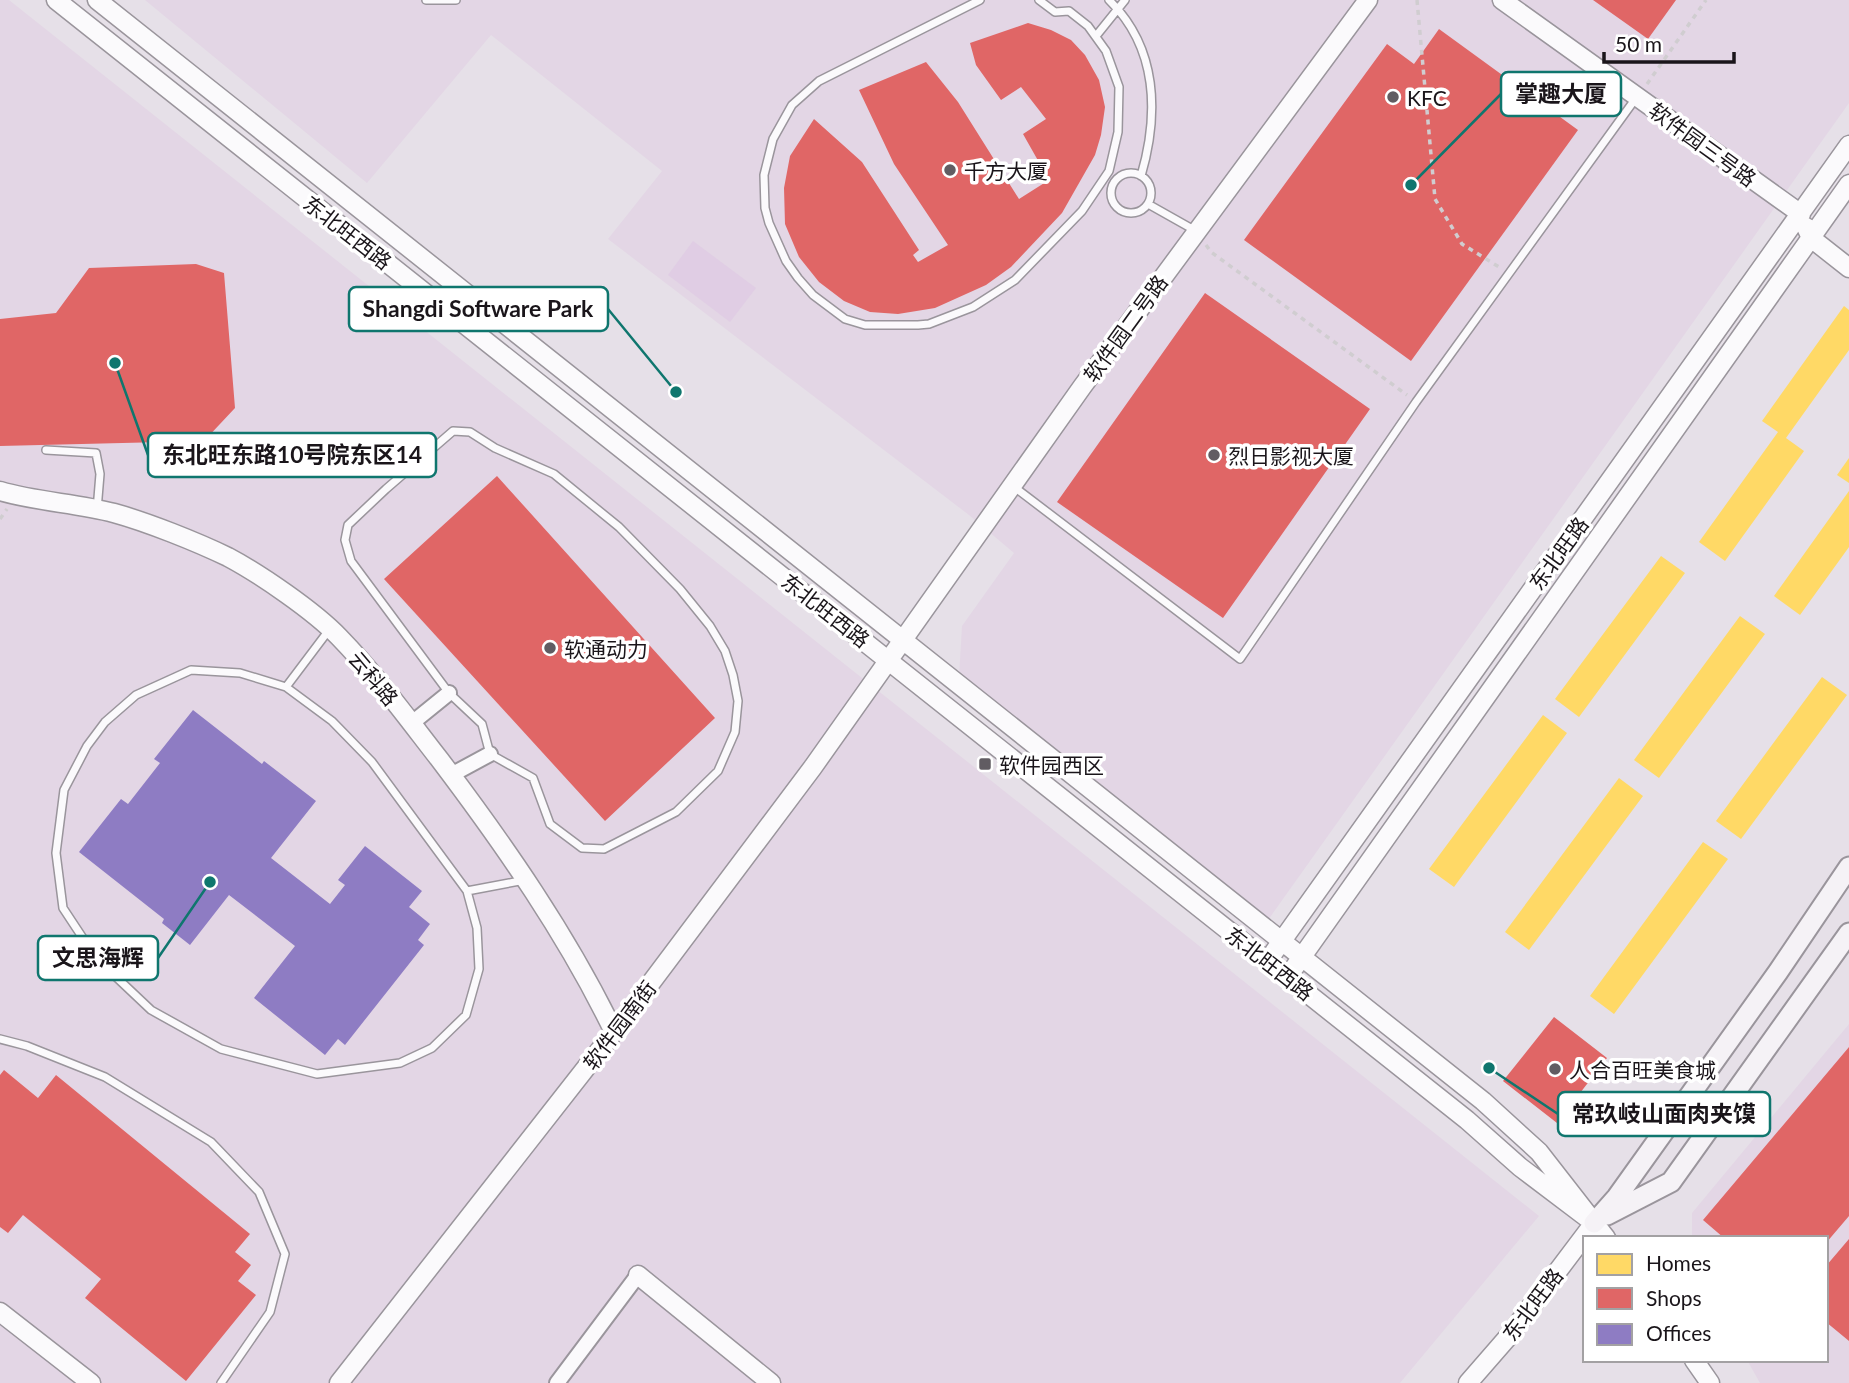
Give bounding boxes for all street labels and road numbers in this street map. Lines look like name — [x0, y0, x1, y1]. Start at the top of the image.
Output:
street label: 软件园三号路 — [1645, 97, 1761, 191]
street label: 东北旺西路 — [299, 190, 397, 274]
street label: 软件园二号路 — [1078, 270, 1172, 386]
street label: 东北旺路 — [1523, 512, 1593, 594]
street label: 东北旺西路 — [777, 568, 875, 652]
street label: 云科路 — [344, 646, 404, 710]
street label: 东北旺西路 — [1221, 921, 1319, 1005]
street label: 软件园南街 — [577, 976, 661, 1074]
street label: 东北旺路 — [1497, 1263, 1567, 1345]

